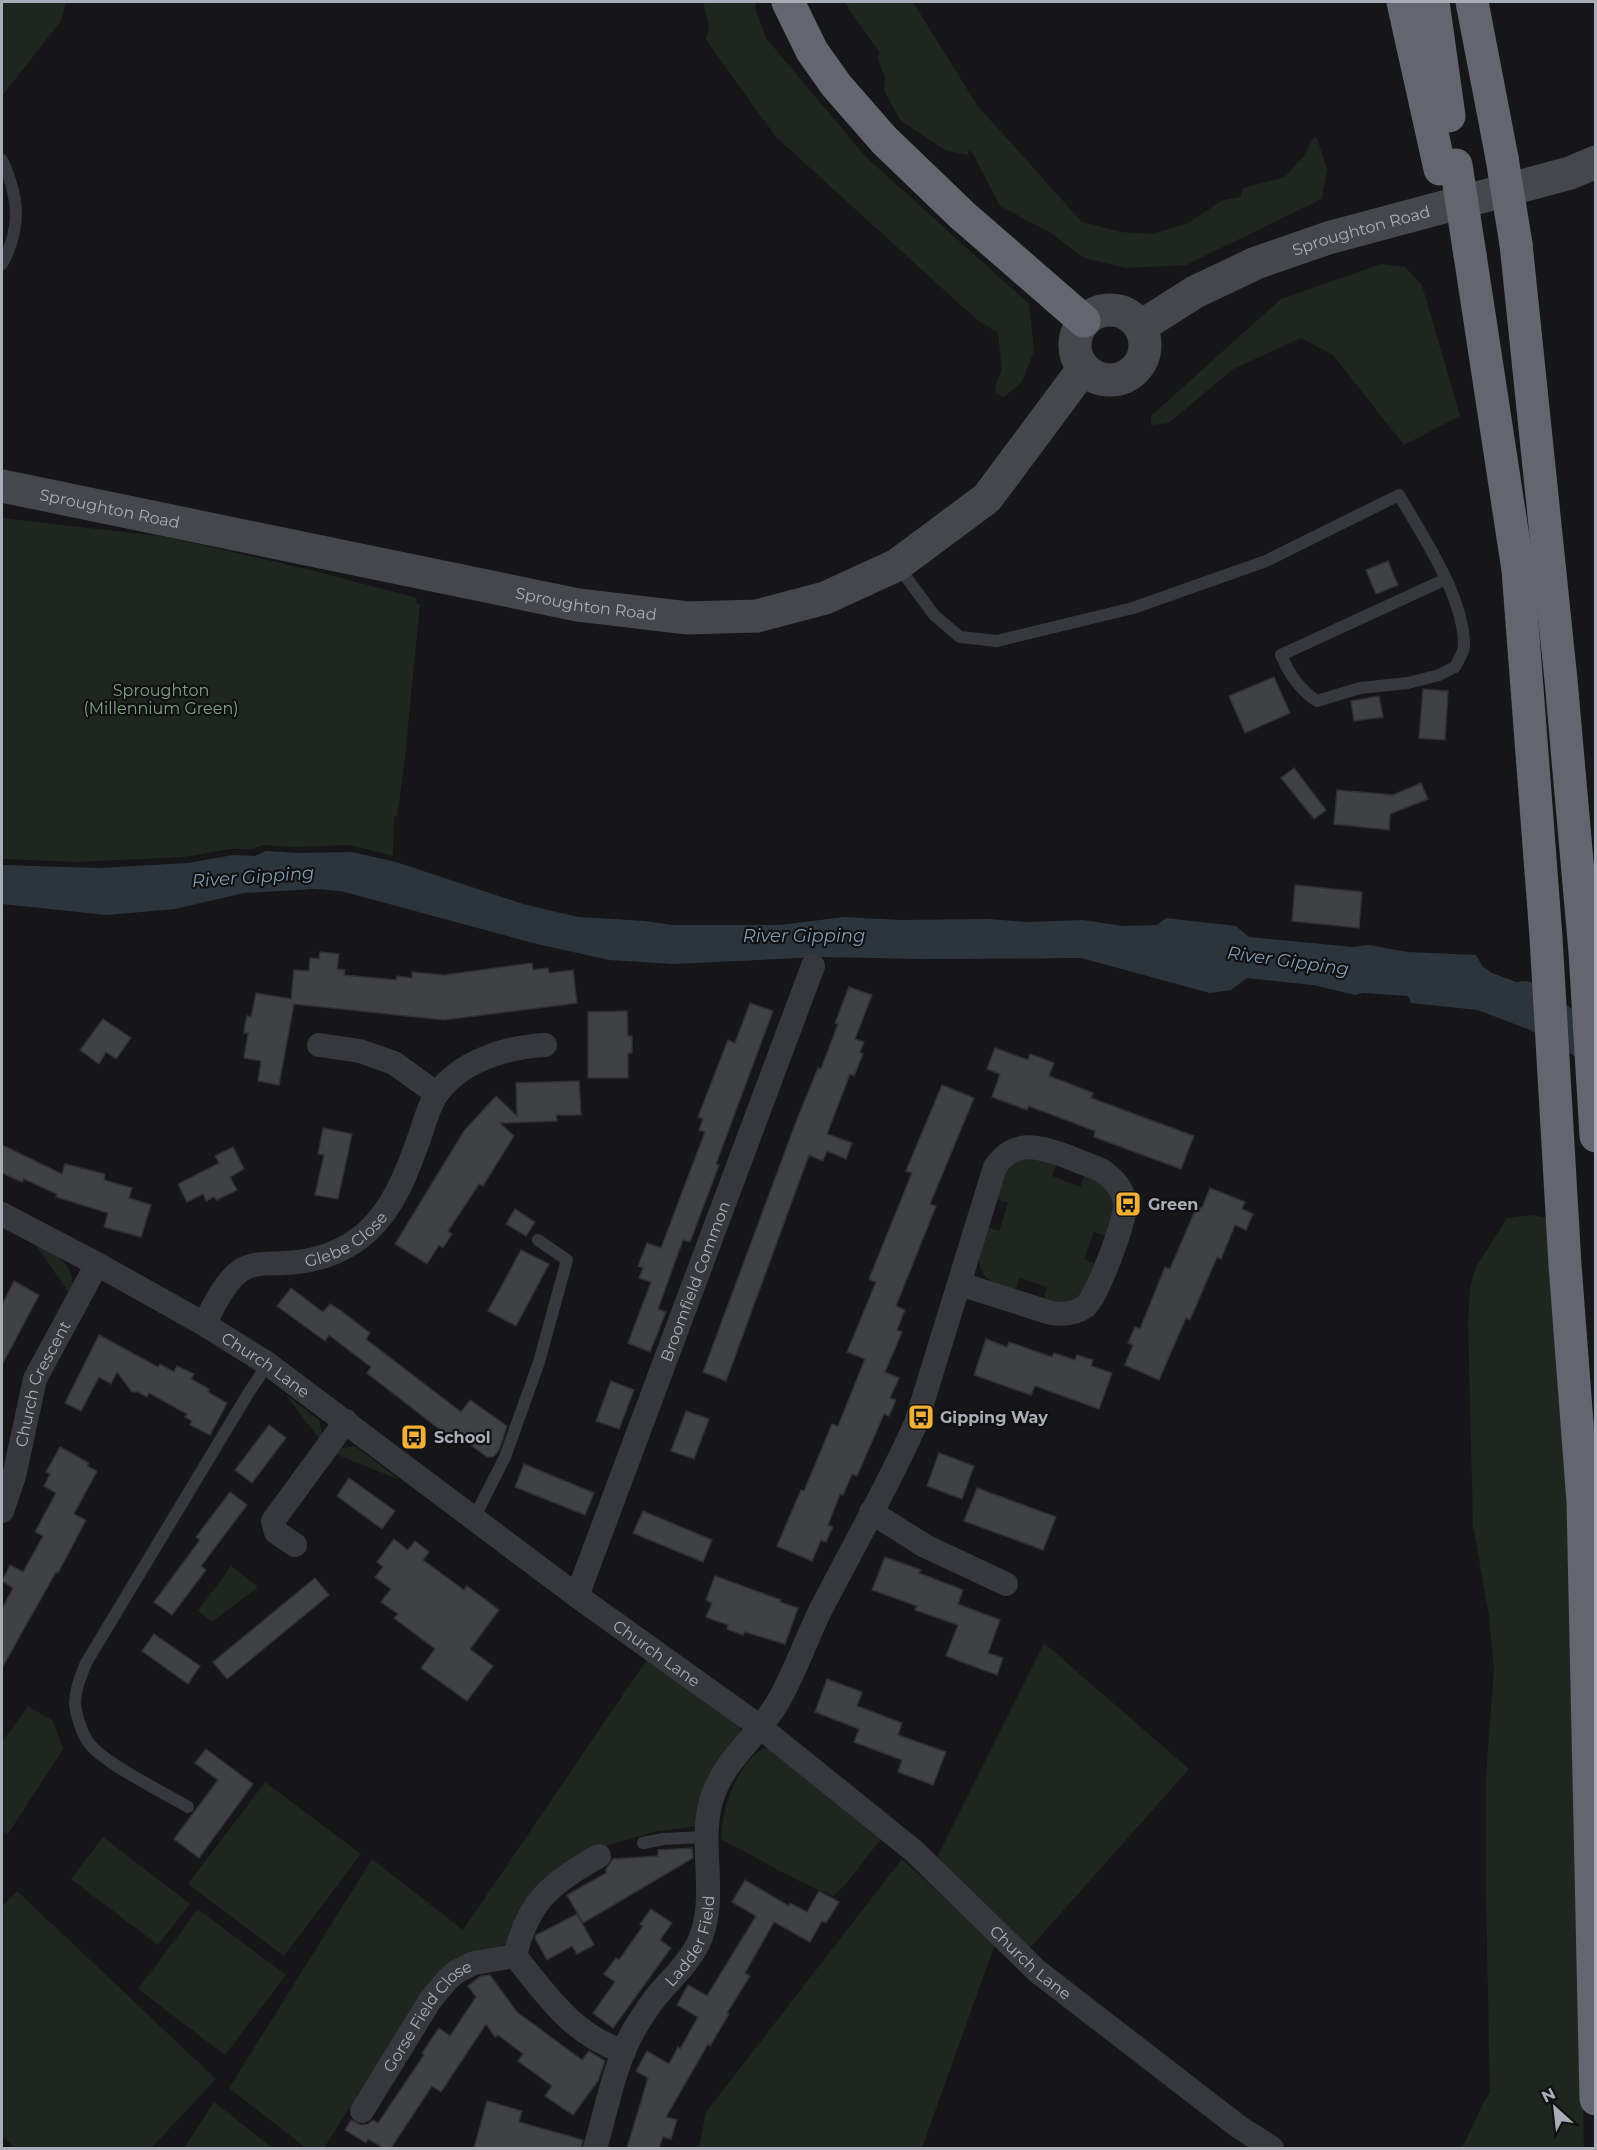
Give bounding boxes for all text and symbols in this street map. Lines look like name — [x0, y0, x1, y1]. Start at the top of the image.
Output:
street label: Sproughton Road — [1290, 201, 1432, 259]
street label: Sproughton Road — [38, 485, 182, 532]
street label: Sproughton Road — [514, 583, 658, 624]
park label: Sproughton (Millennium Green) — [84, 681, 238, 718]
water label: River Gipping — [191, 862, 315, 892]
water label: River Gipping — [743, 925, 865, 947]
water label: River Gipping — [1226, 942, 1350, 980]
bus stop icon: Green — [1113, 1189, 1143, 1219]
place label: Green — [1148, 1195, 1198, 1214]
street label: Broomfield Common — [656, 1198, 734, 1364]
street label: Glebe Close — [303, 1208, 391, 1270]
street label: Church Crescent — [11, 1317, 74, 1449]
street label: Church Lane — [218, 1328, 313, 1401]
bus stop icon: Gipping Way — [906, 1402, 936, 1432]
place label: Gipping Way — [940, 1408, 1048, 1427]
bus stop icon: School — [399, 1422, 429, 1452]
place label: School — [434, 1428, 491, 1447]
street label: Church Lane — [610, 1616, 704, 1691]
street label: Ladder Field — [660, 1895, 718, 1990]
street label: Church Lane — [986, 1921, 1075, 2003]
street label: Gorse Field Close — [379, 1956, 475, 2076]
north arrow — [1525, 2078, 1585, 2138]
text: N — [1538, 2084, 1558, 2106]

